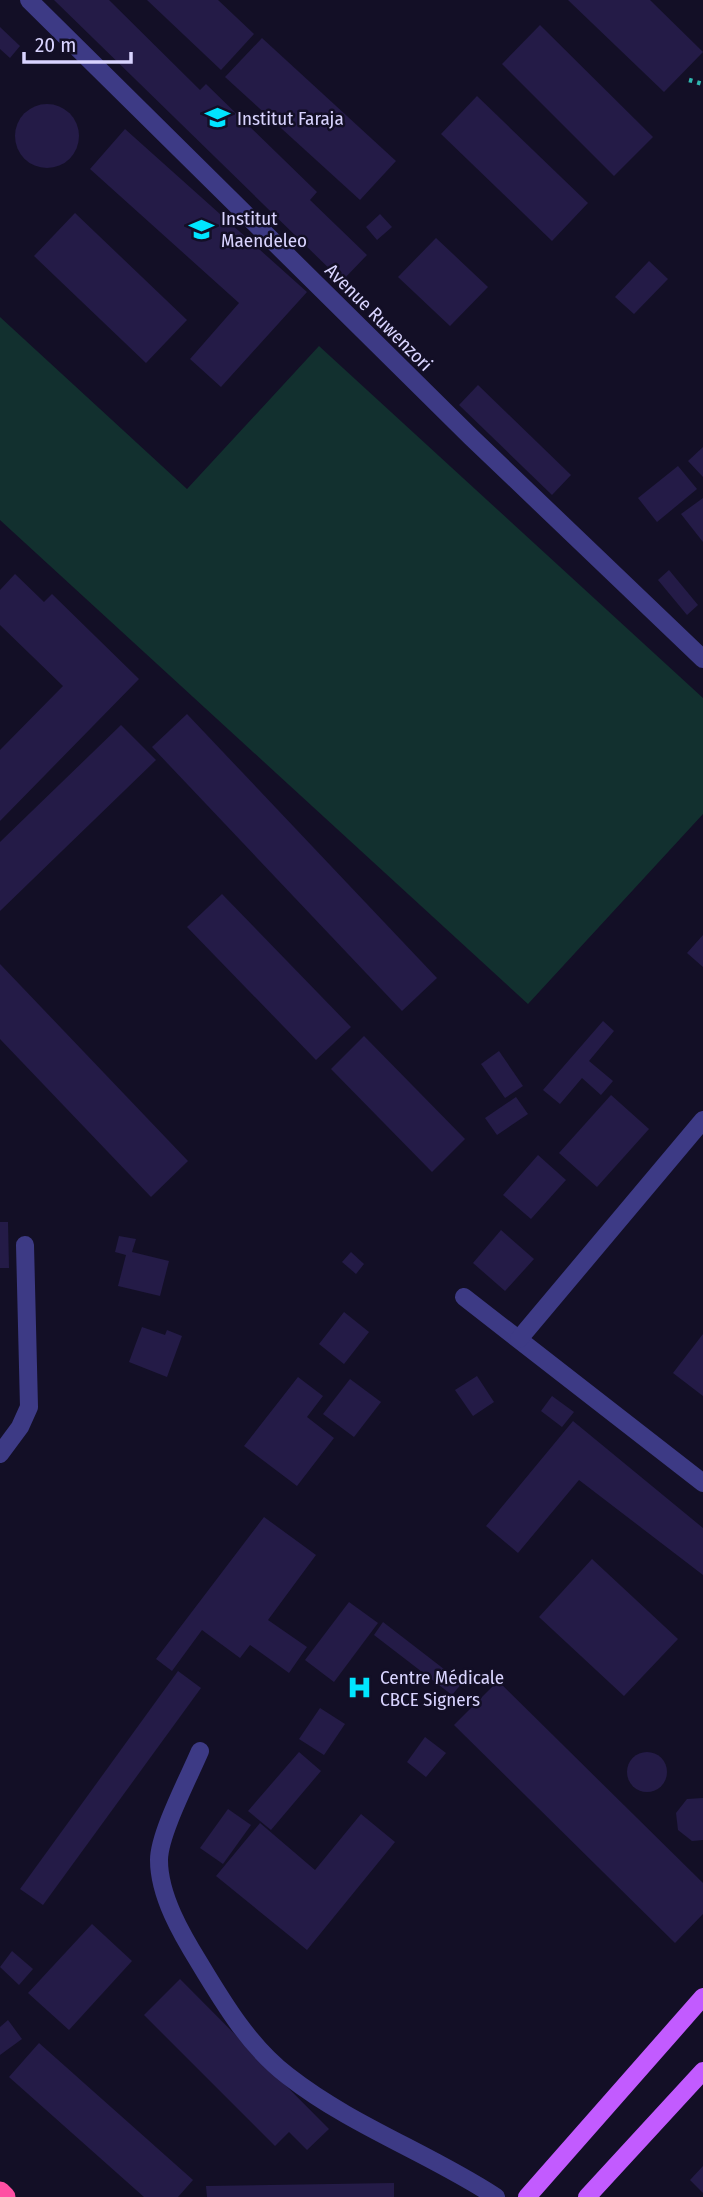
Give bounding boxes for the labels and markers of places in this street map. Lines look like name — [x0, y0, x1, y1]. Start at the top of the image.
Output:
school or university icon: Institut Faraja — [203, 104, 231, 132]
place label: Institut Faraja — [237, 107, 344, 130]
place label: Institut Maendeleo — [221, 207, 307, 252]
school or university icon: Institut Maendeleo — [187, 215, 215, 243]
place label: Centre Médicale CBCE Signers — [380, 1666, 504, 1711]
hospital icon: Centre Médicale CBCE Signers — [346, 1674, 374, 1702]

